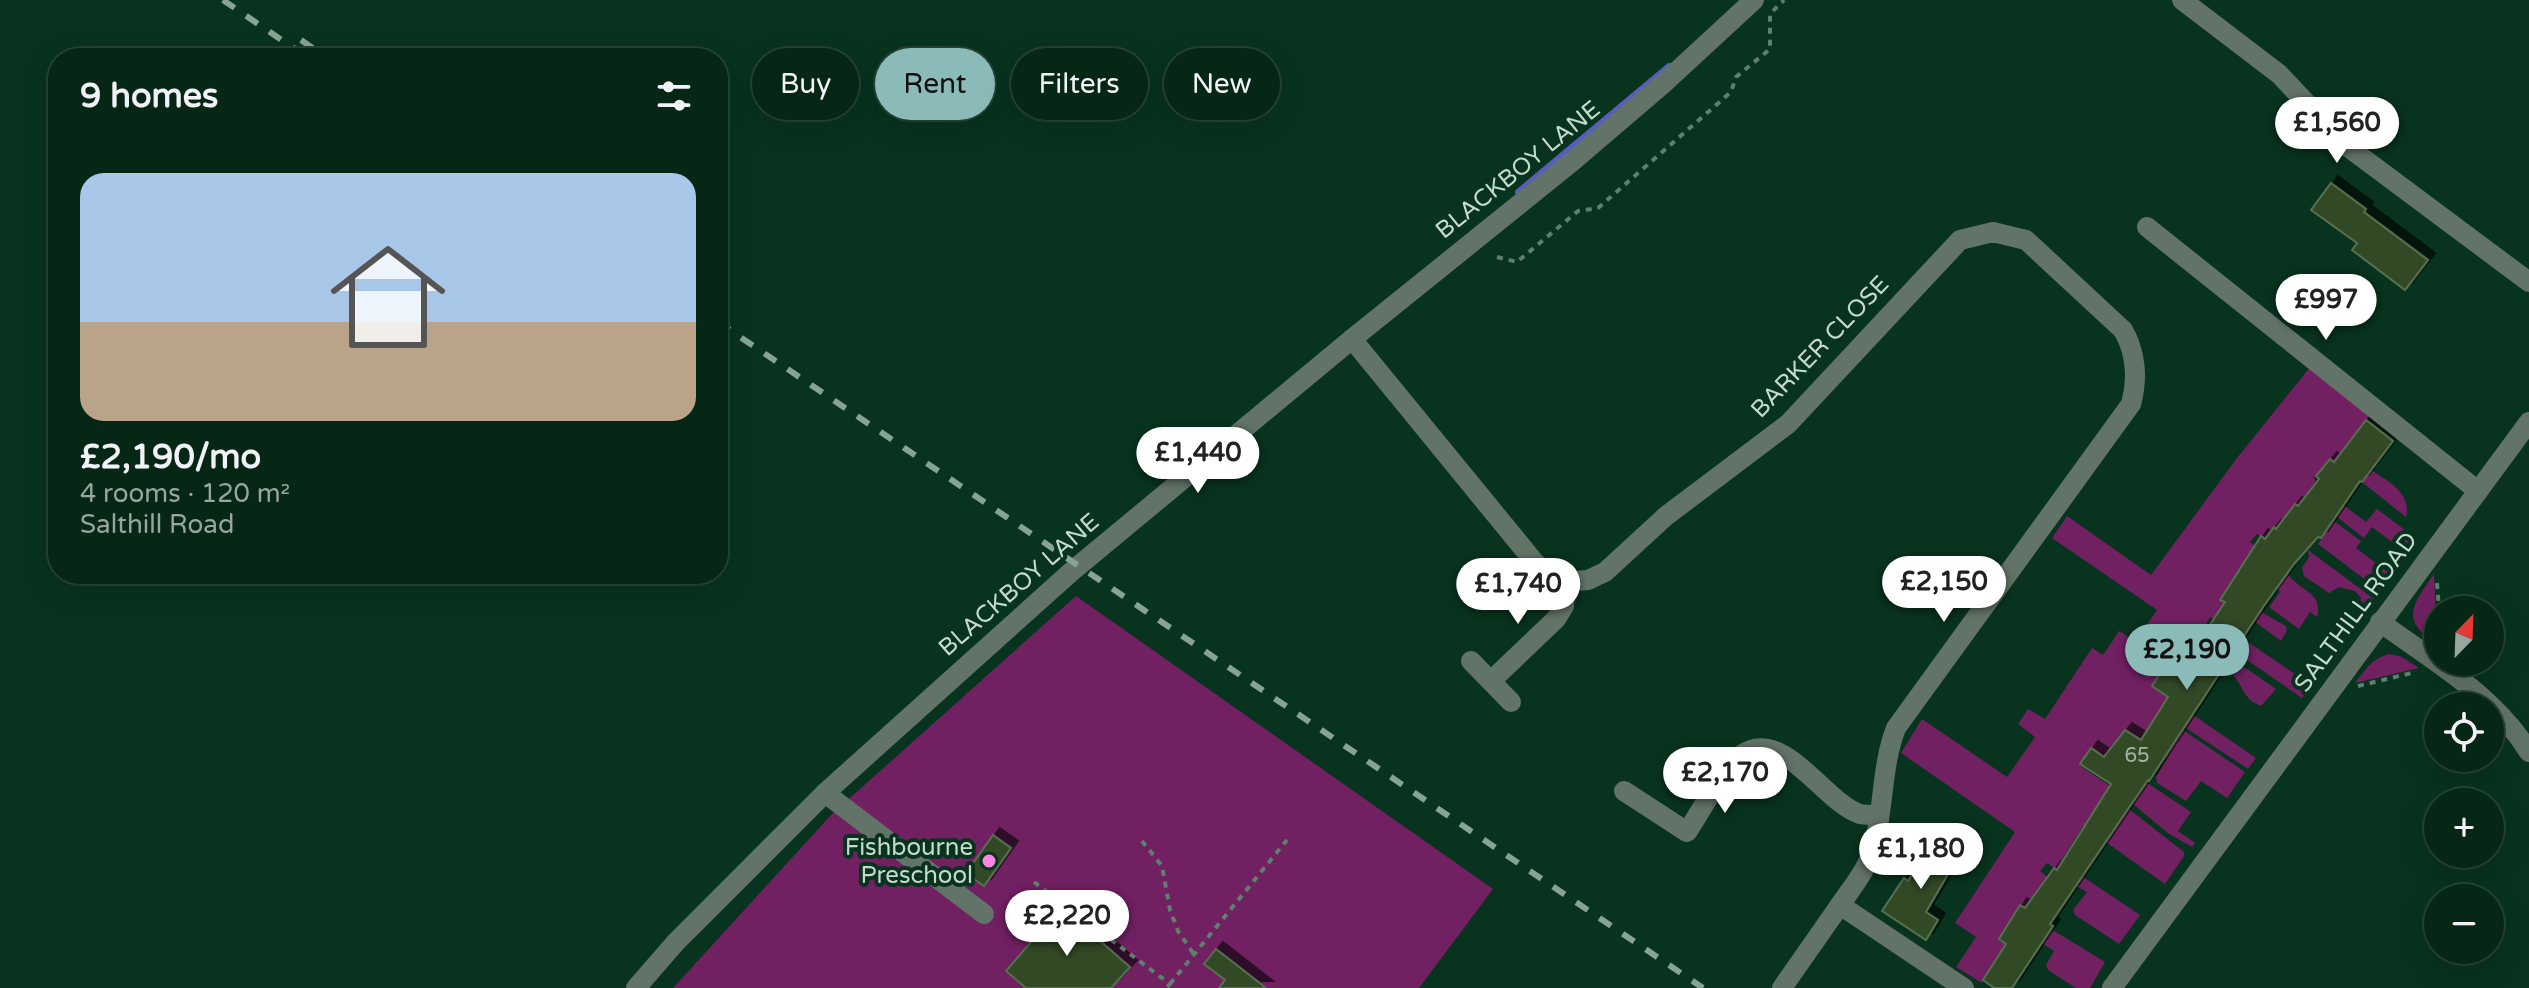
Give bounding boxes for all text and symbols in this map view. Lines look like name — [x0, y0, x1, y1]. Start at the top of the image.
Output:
chip: Buy — [752, 48, 859, 120]
chip: Rent — [875, 48, 995, 120]
chip: Filters — [1011, 48, 1148, 120]
chip: New — [1164, 48, 1280, 120]
icon: filters — [652, 74, 696, 118]
text: 9 homes — [80, 76, 218, 117]
street label: BLACKBOY LANE — [1430, 95, 1606, 245]
pin: £1,560 — [2272, 97, 2402, 165]
text: £1,560 — [2293, 107, 2381, 138]
icon: home — [316, 225, 460, 369]
street label: BARKER CLOSE — [1745, 270, 1895, 424]
pin: £997 — [2279, 274, 2373, 342]
text: £997 — [2294, 284, 2358, 315]
pin: £1,440 — [1133, 427, 1263, 495]
text: £2,190/mo — [80, 437, 261, 478]
text: £1,440 — [1154, 437, 1242, 468]
text: 4 rooms · 120 m² — [80, 478, 290, 509]
street label: BLACKBOY LANE — [933, 507, 1105, 663]
text: Salthill Road — [80, 509, 234, 540]
street label: SALTHILL ROAD — [2288, 526, 2424, 698]
pin: £2,150 — [1879, 556, 2009, 624]
pin: £1,740 — [1453, 558, 1583, 626]
text: £2,150 — [1900, 566, 1988, 597]
text: £1,740 — [1474, 568, 1562, 599]
north arrow — [2424, 596, 2504, 676]
map controls — [2424, 596, 2504, 964]
pin: £2,190 — [2122, 624, 2252, 692]
text: £2,190 — [2143, 634, 2231, 665]
button: locate — [2424, 692, 2504, 772]
house number: 65 — [2124, 744, 2150, 768]
pin: £2,170 — [1660, 747, 1790, 815]
text: £2,170 — [1681, 757, 1769, 788]
button: + — [2424, 788, 2504, 868]
pin: £1,180 — [1856, 823, 1986, 891]
place label: Fishbourne Preschool — [845, 833, 973, 890]
text: £1,180 — [1877, 833, 1965, 864]
marker: Fishbourne Preschool — [980, 852, 998, 870]
button: − — [2424, 884, 2504, 964]
pin: £2,220 — [1002, 890, 1132, 958]
text: £2,220 — [1023, 900, 1111, 931]

